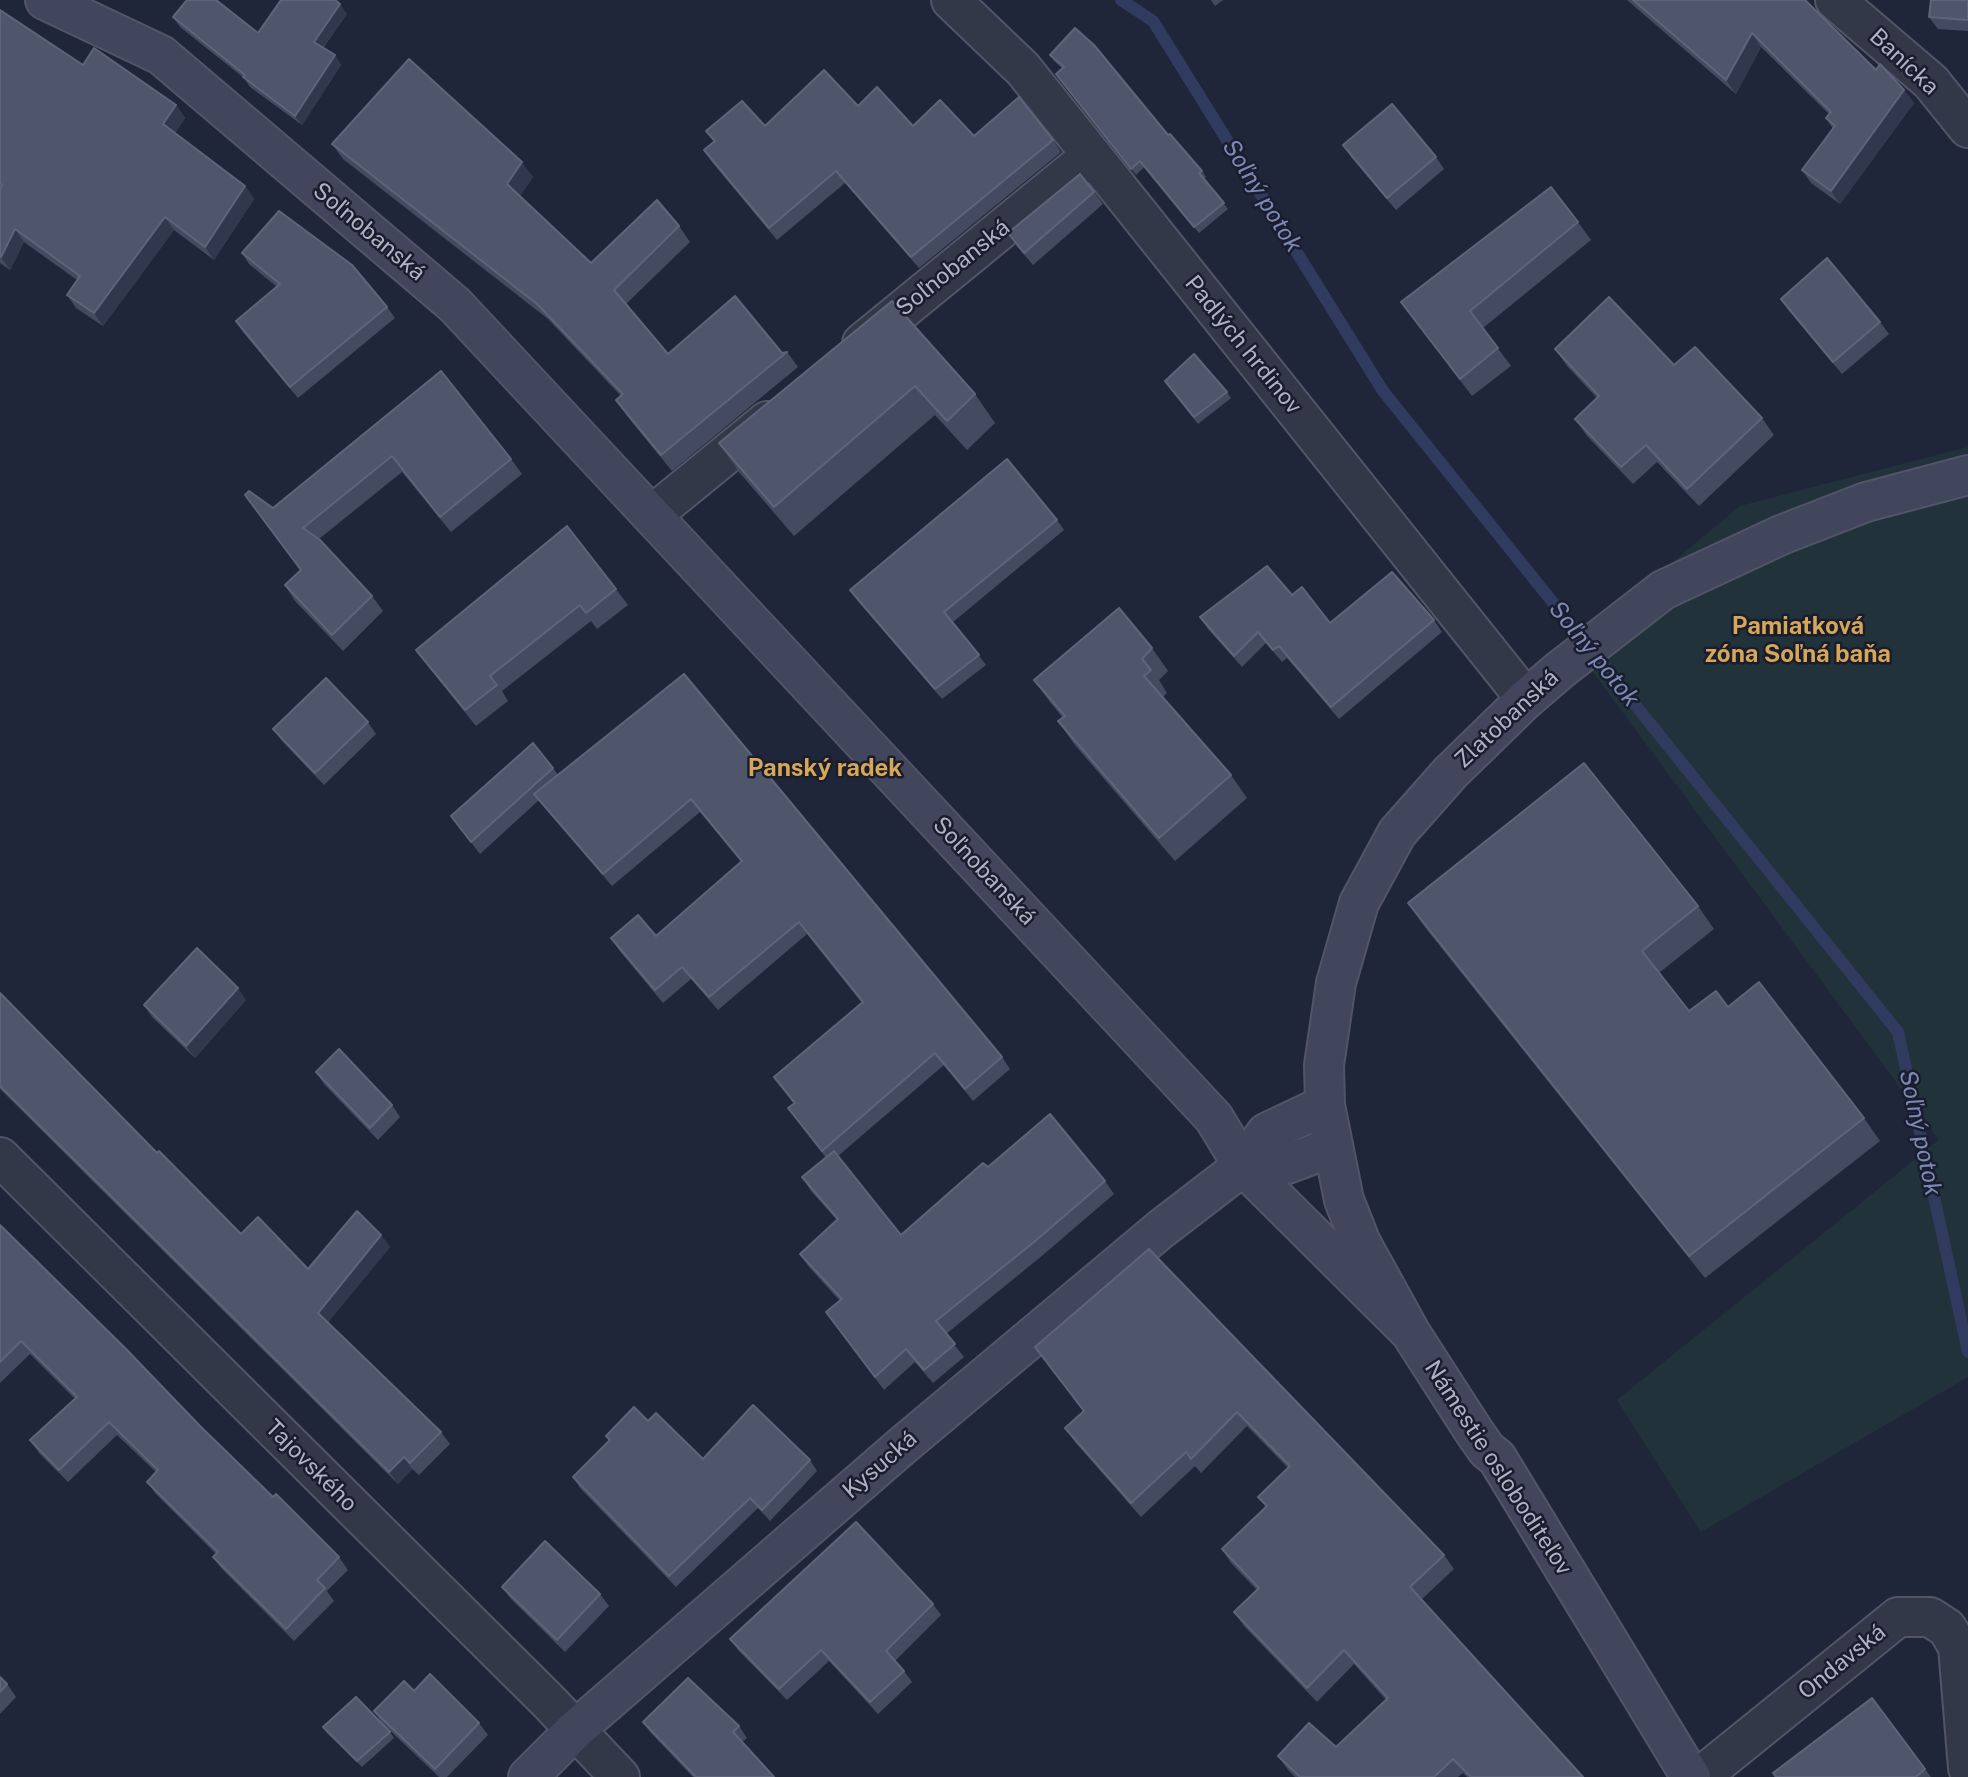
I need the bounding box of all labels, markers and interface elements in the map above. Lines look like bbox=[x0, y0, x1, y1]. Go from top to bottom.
street label: Banícka bbox=[1864, 23, 1944, 101]
water label: Soľný potok bbox=[1216, 134, 1308, 258]
street label: Soľnobanská bbox=[307, 177, 431, 287]
street label: Soľnobanská bbox=[891, 214, 1015, 322]
street label: Padlých hrdinov bbox=[1179, 270, 1307, 420]
water label: Soľný potok bbox=[1543, 595, 1645, 713]
district label: Pamiatková zóna Soľná baňa bbox=[1705, 613, 1891, 669]
street label: Zlatobanská bbox=[1450, 664, 1564, 774]
district label: Panský radek bbox=[748, 755, 902, 783]
street label: Soľnobanská bbox=[927, 811, 1041, 931]
water label: Soľný potok bbox=[1893, 1068, 1947, 1198]
street label: Námestie osloboditeľov bbox=[1418, 1356, 1578, 1580]
street label: Tajovského bbox=[259, 1414, 363, 1518]
street label: Kysucká bbox=[837, 1425, 923, 1505]
street label: Ondavská bbox=[1793, 1618, 1891, 1706]

